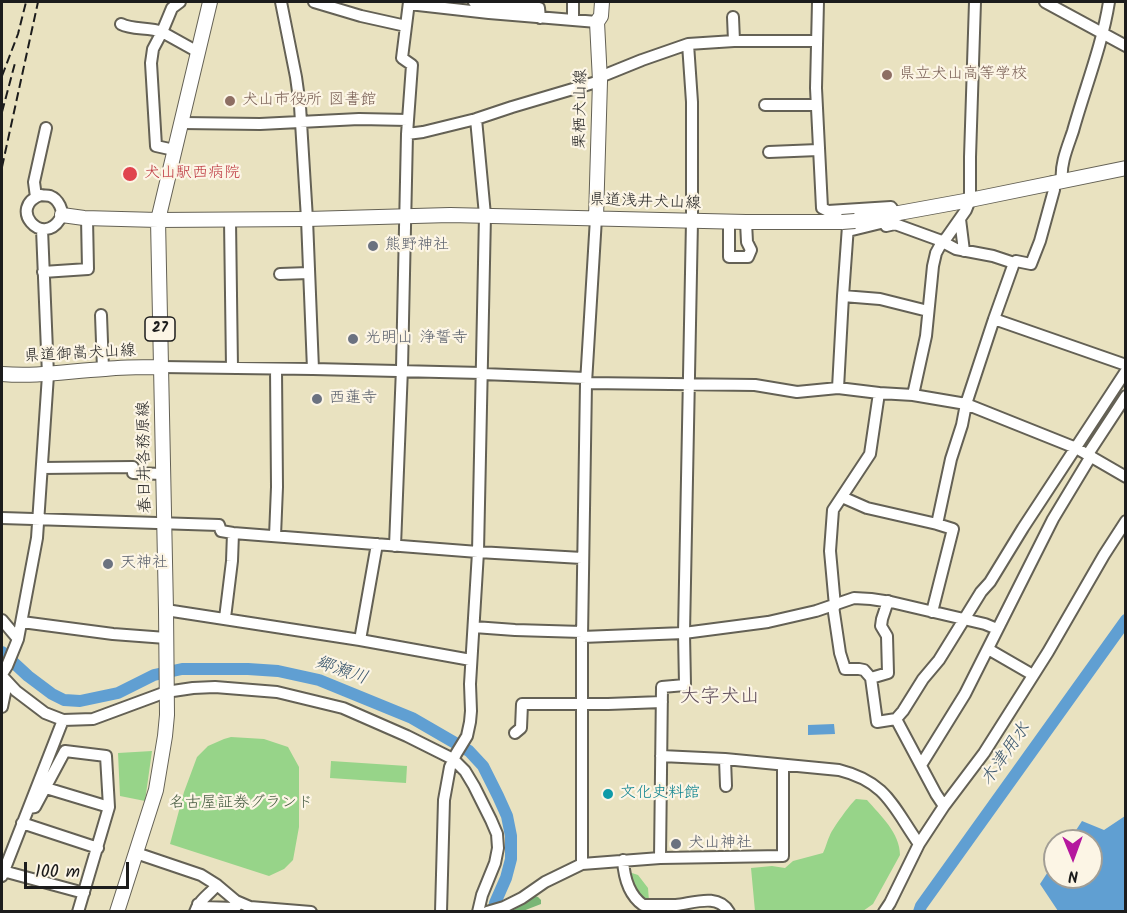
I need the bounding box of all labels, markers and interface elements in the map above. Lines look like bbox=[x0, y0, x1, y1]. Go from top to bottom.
place label: 県立犬山高等学校 bbox=[899, 65, 1027, 85]
marker: 県立犬山高等学校 bbox=[880, 68, 894, 82]
street label: 栗栖犬山線 bbox=[572, 69, 592, 149]
place label: 犬山市役所 図書館 bbox=[242, 91, 376, 111]
marker: 犬山市役所 図書館 bbox=[223, 94, 237, 108]
place label: 犬山駅西病院 bbox=[144, 164, 240, 184]
marker: 犬山駅西病院 bbox=[121, 165, 139, 183]
street label: 県道浅井犬山線 bbox=[589, 191, 701, 215]
place label: 熊野神社 bbox=[385, 236, 449, 256]
marker: 熊野神社 bbox=[366, 239, 380, 253]
road number: 27 bbox=[145, 317, 175, 341]
place label: 光明山 浄誓寺 bbox=[365, 329, 467, 349]
marker: 光明山 浄誓寺 bbox=[346, 332, 360, 346]
street label: 県道御嵩犬山線 bbox=[24, 342, 136, 368]
place label: 西蓮寺 bbox=[329, 389, 377, 409]
marker: 西蓮寺 bbox=[310, 392, 324, 406]
street label: 春日井各務原線 bbox=[135, 401, 157, 513]
place label: 天神社 bbox=[120, 554, 168, 574]
marker: 天神社 bbox=[101, 557, 115, 571]
water label: 郷瀬川 bbox=[312, 653, 370, 691]
district label: 大字犬山 bbox=[680, 687, 760, 711]
water label: 木津用水 bbox=[978, 719, 1036, 791]
place label: 文化史料館 bbox=[620, 784, 700, 804]
marker: 文化史料館 bbox=[601, 787, 615, 801]
park label: 名古屋証券グランド bbox=[169, 794, 313, 814]
north arrow bbox=[1043, 829, 1103, 889]
place label: 犬山神社 bbox=[688, 834, 752, 854]
marker: 犬山神社 bbox=[669, 837, 683, 851]
scale bar bbox=[27, 850, 132, 888]
text: 100 m bbox=[35, 858, 80, 887]
text: N bbox=[1068, 863, 1079, 888]

